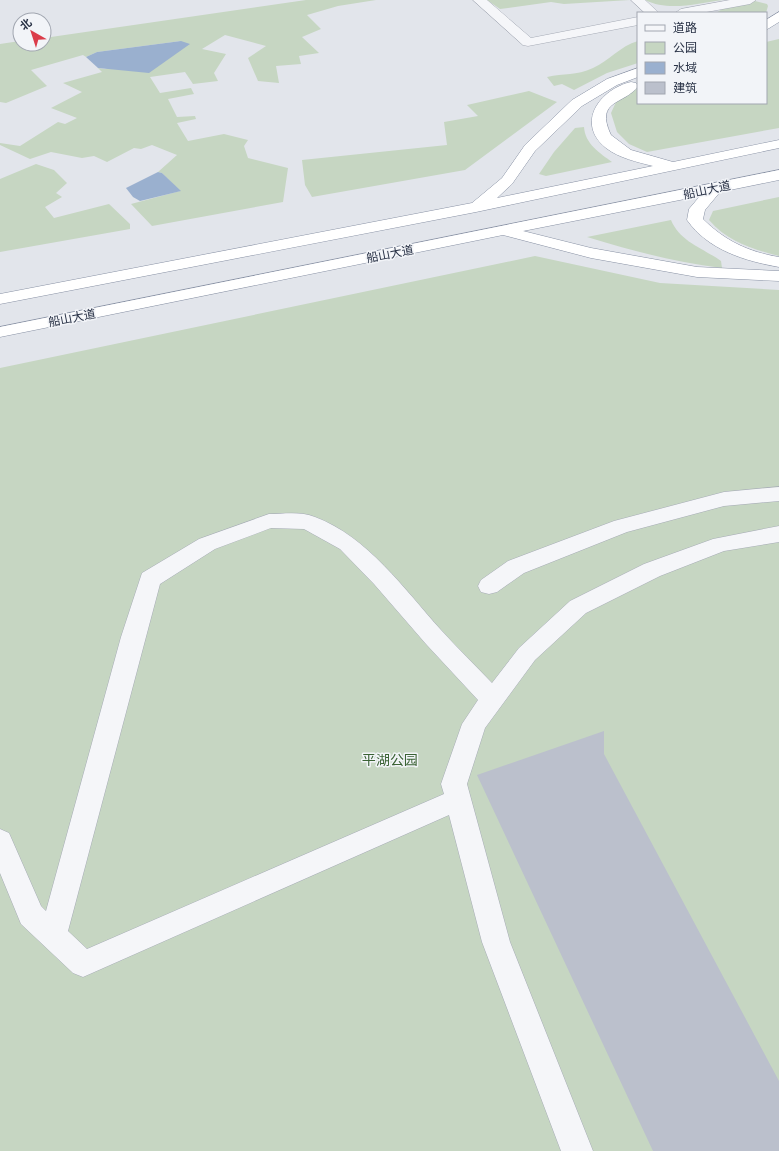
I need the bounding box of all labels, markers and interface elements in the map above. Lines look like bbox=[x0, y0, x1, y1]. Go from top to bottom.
north arrow bbox=[12, 12, 52, 52]
legend bbox=[637, 12, 767, 104]
text: 北 bbox=[18, 16, 34, 32]
text: 道路 bbox=[673, 21, 697, 34]
text: 公园 bbox=[673, 41, 697, 54]
text: 水域 bbox=[673, 61, 697, 74]
text: 建筑 bbox=[673, 81, 697, 94]
street label: 船山大道 bbox=[682, 178, 732, 201]
street label: 船山大道 bbox=[365, 243, 415, 264]
street label: 船山大道 bbox=[47, 307, 97, 328]
park label: 平湖公园 bbox=[362, 752, 418, 768]

